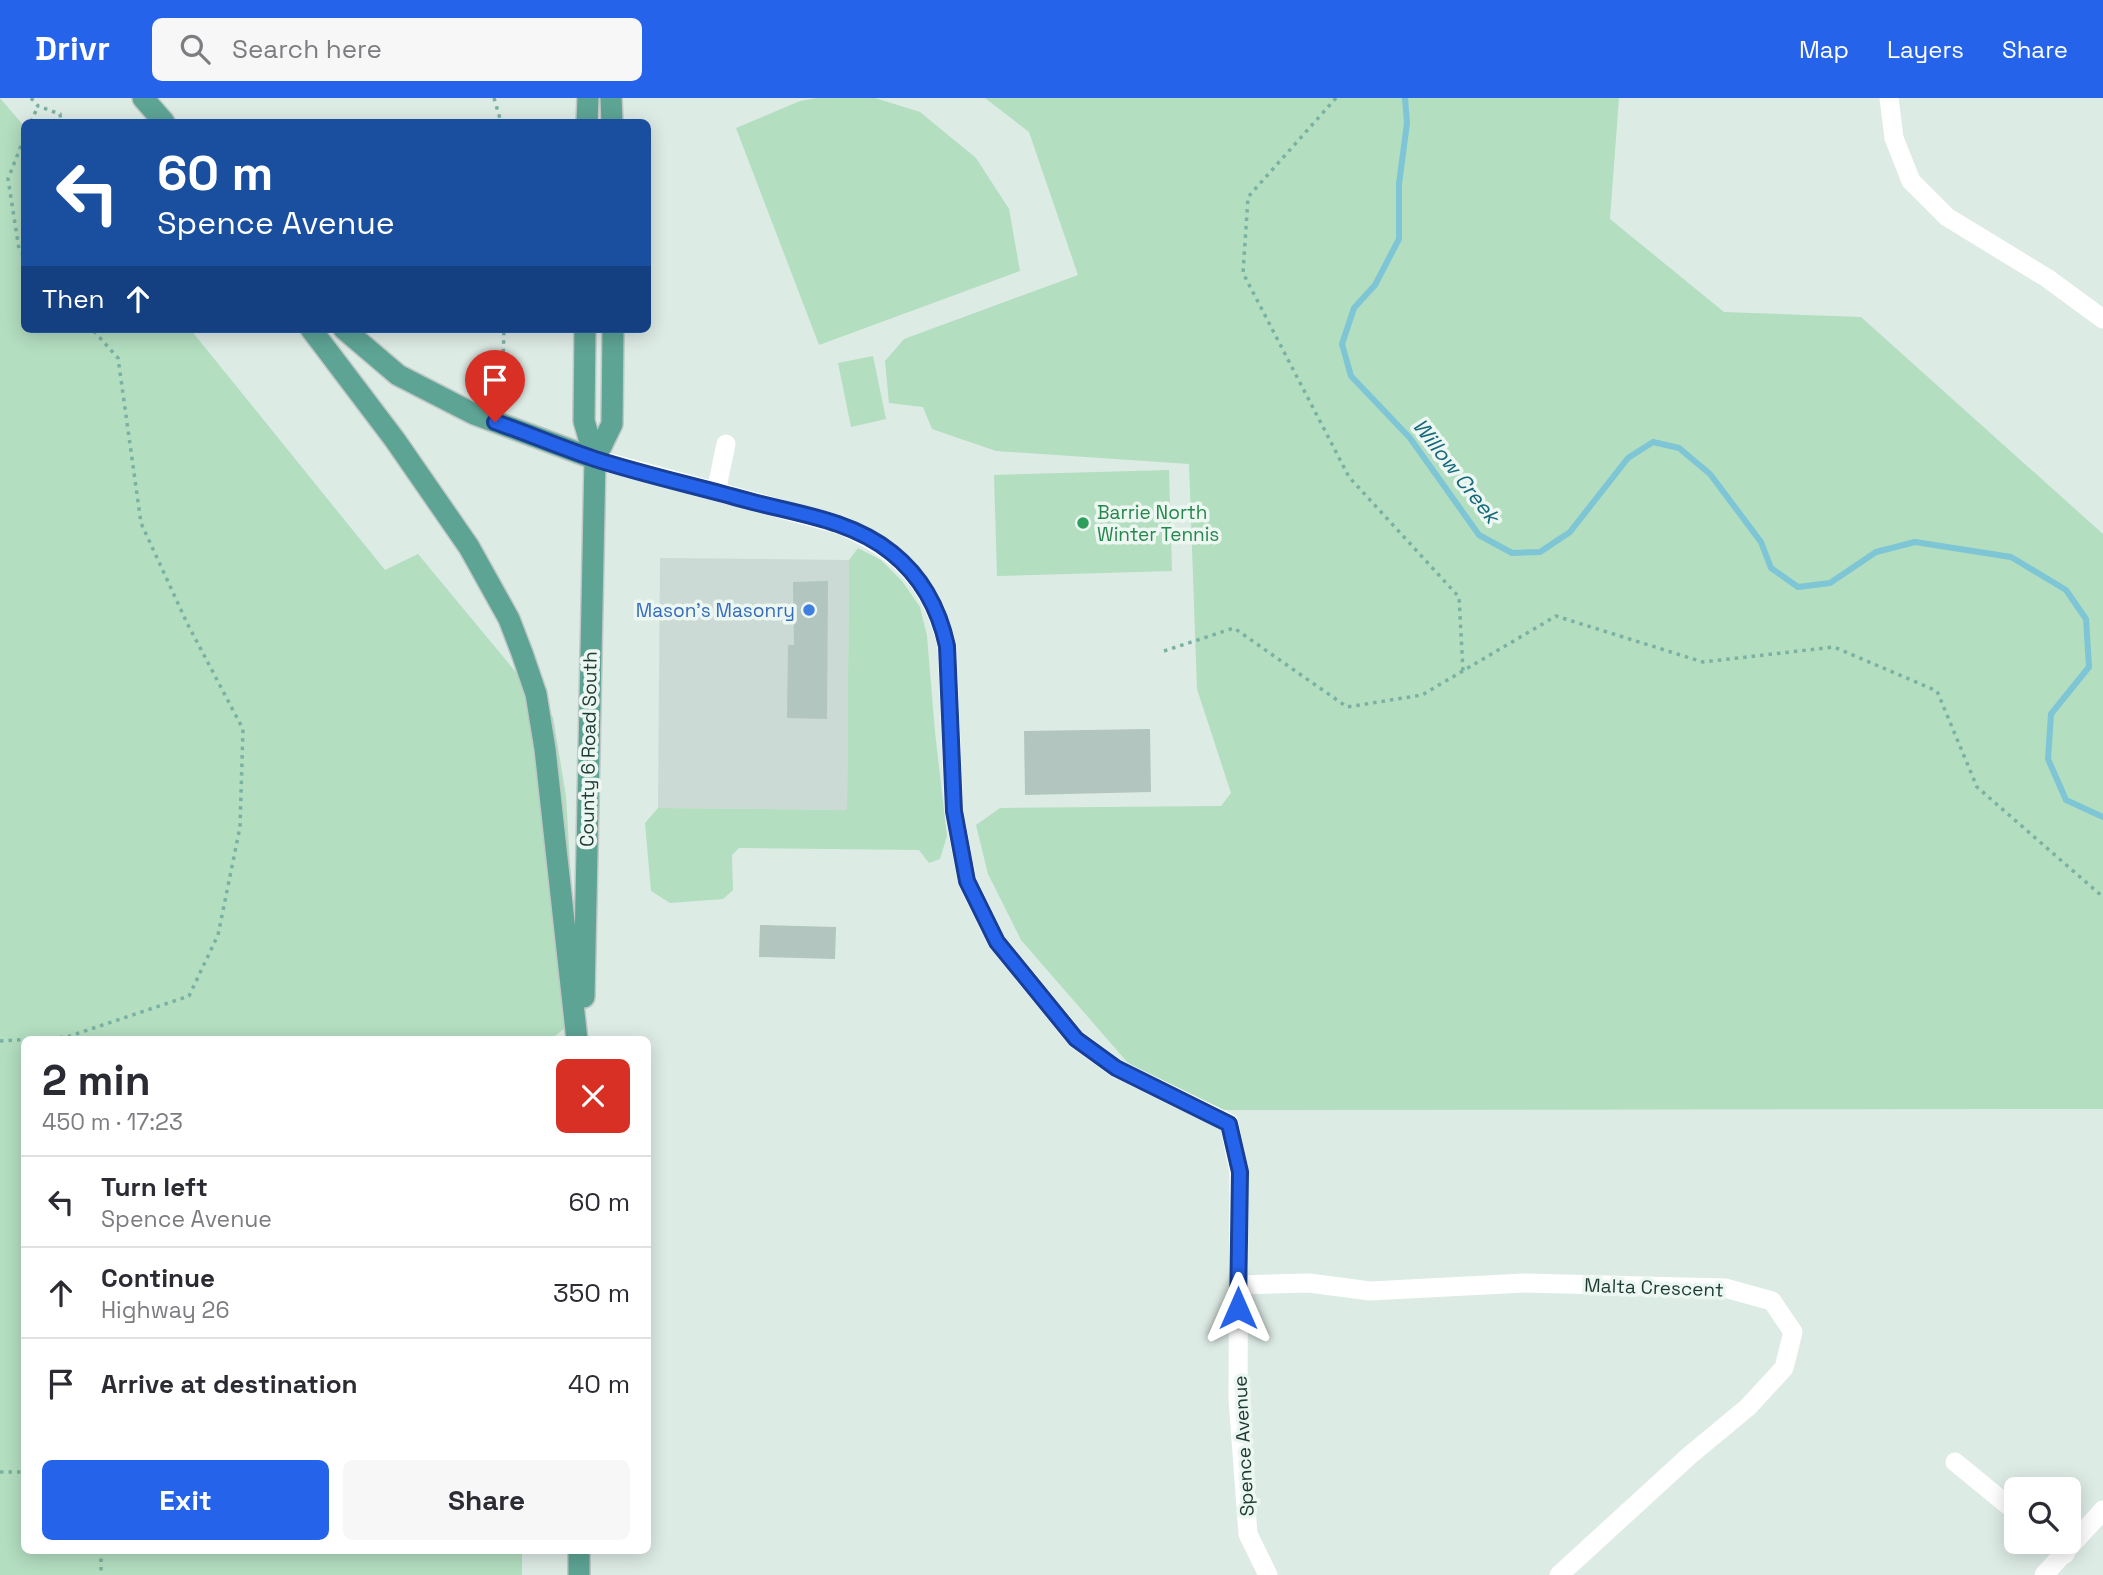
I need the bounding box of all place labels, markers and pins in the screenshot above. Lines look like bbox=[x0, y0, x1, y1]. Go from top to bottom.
pin bbox=[465, 350, 525, 422]
place label: Barrie North Winter Tennis bbox=[1097, 500, 1219, 547]
marker: Barrie North Winter Tennis bbox=[1075, 515, 1091, 531]
place label: Mason's Masonry bbox=[636, 598, 795, 623]
marker: Mason's Masonry bbox=[801, 602, 817, 618]

